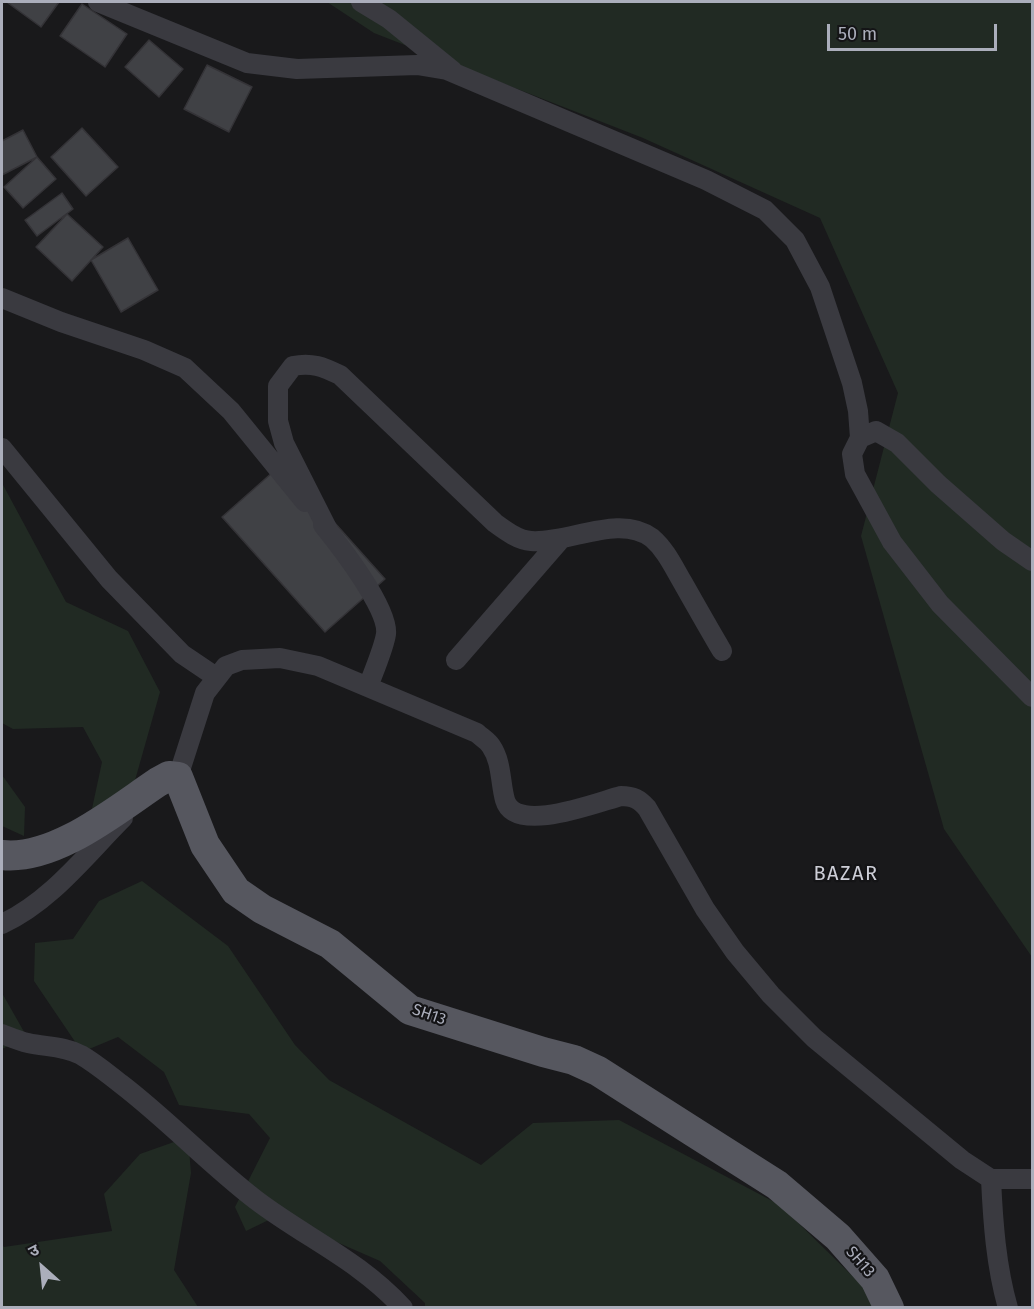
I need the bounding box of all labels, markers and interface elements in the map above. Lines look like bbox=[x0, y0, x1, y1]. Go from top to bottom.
scale bar bbox=[830, 12, 1000, 50]
text: 50 m bbox=[838, 23, 877, 45]
district label: BAZAR bbox=[813, 862, 879, 886]
street label: SH13 bbox=[410, 1000, 448, 1030]
north arrow bbox=[12, 1237, 72, 1297]
text: उ bbox=[25, 1240, 42, 1261]
street label: SH13 bbox=[841, 1243, 879, 1281]

